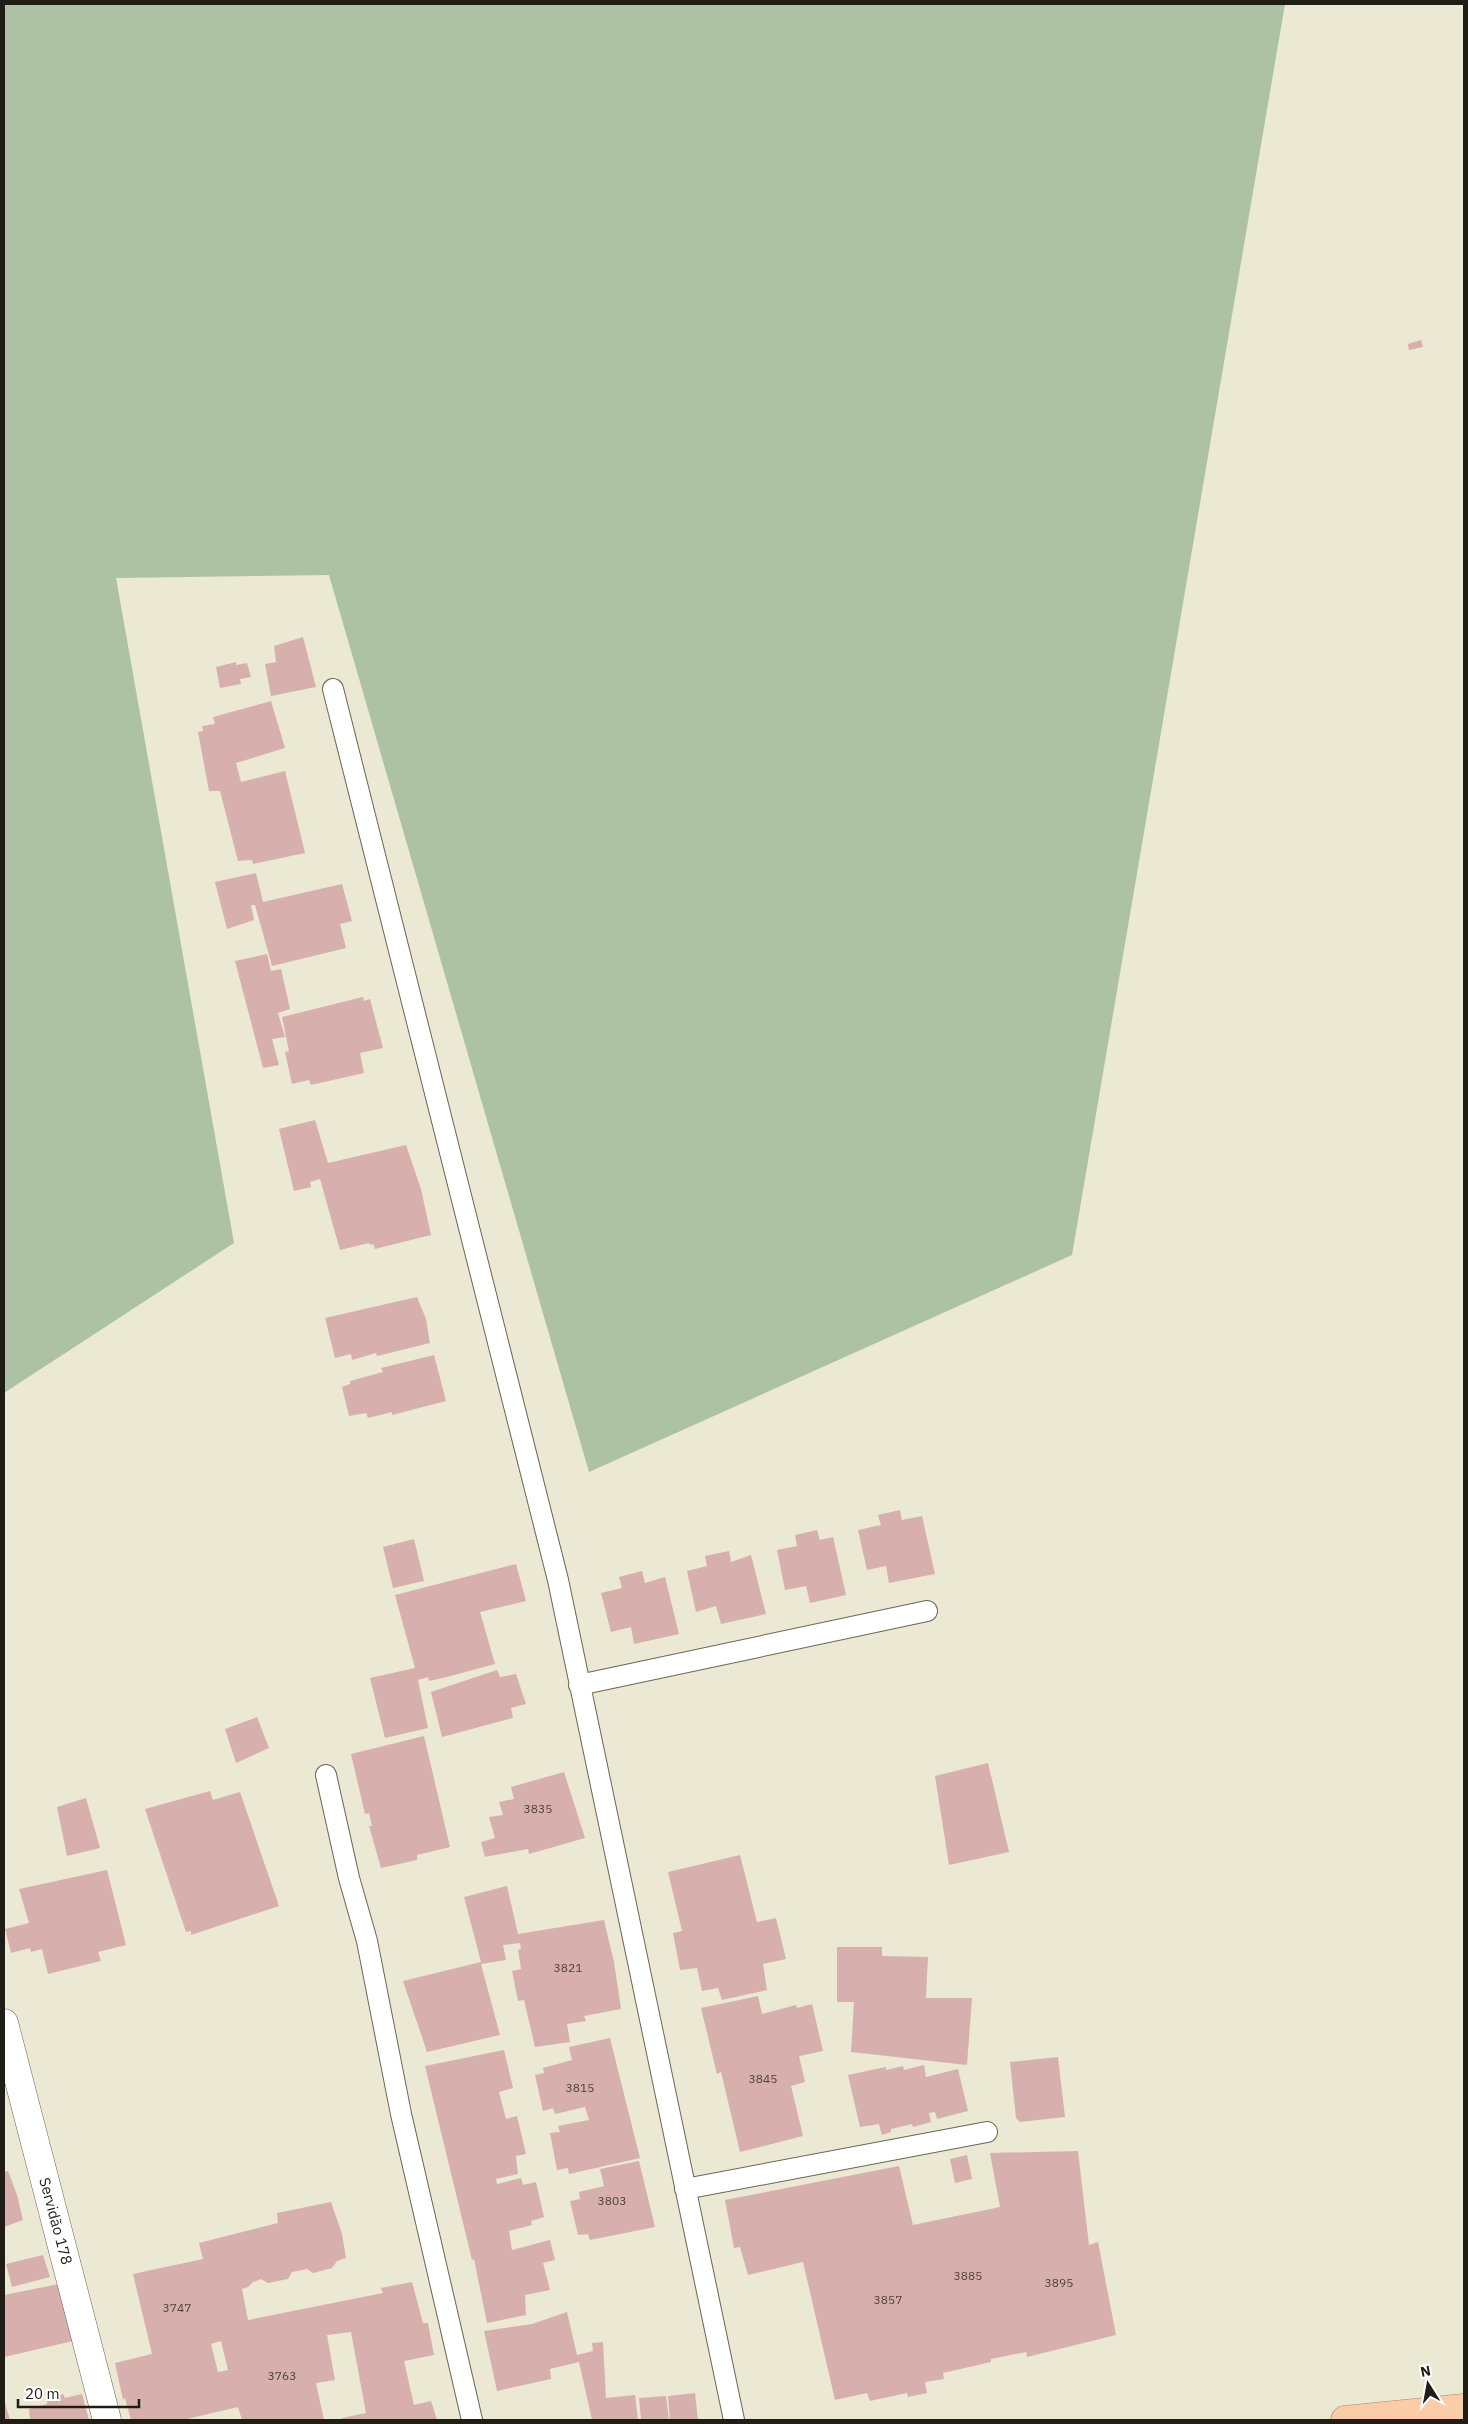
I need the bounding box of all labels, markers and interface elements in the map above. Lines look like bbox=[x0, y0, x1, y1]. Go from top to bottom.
house number: 3835 bbox=[524, 1801, 552, 1816]
house number: 3821 bbox=[554, 1960, 582, 1975]
house number: 3845 bbox=[749, 2071, 777, 2086]
house number: 3815 bbox=[566, 2080, 594, 2095]
street label: Servidão 178 bbox=[35, 2175, 77, 2267]
house number: 3803 bbox=[598, 2193, 626, 2208]
house number: 3885 bbox=[954, 2268, 982, 2283]
house number: 3895 bbox=[1045, 2275, 1073, 2290]
house number: 3857 bbox=[874, 2292, 902, 2307]
house number: 3747 bbox=[163, 2300, 191, 2315]
north arrow bbox=[1403, 2359, 1453, 2409]
text: N bbox=[1419, 2361, 1432, 2381]
house number: 3763 bbox=[268, 2368, 296, 2383]
scale bar bbox=[18, 2376, 139, 2408]
text: 20 m bbox=[25, 2384, 60, 2403]

